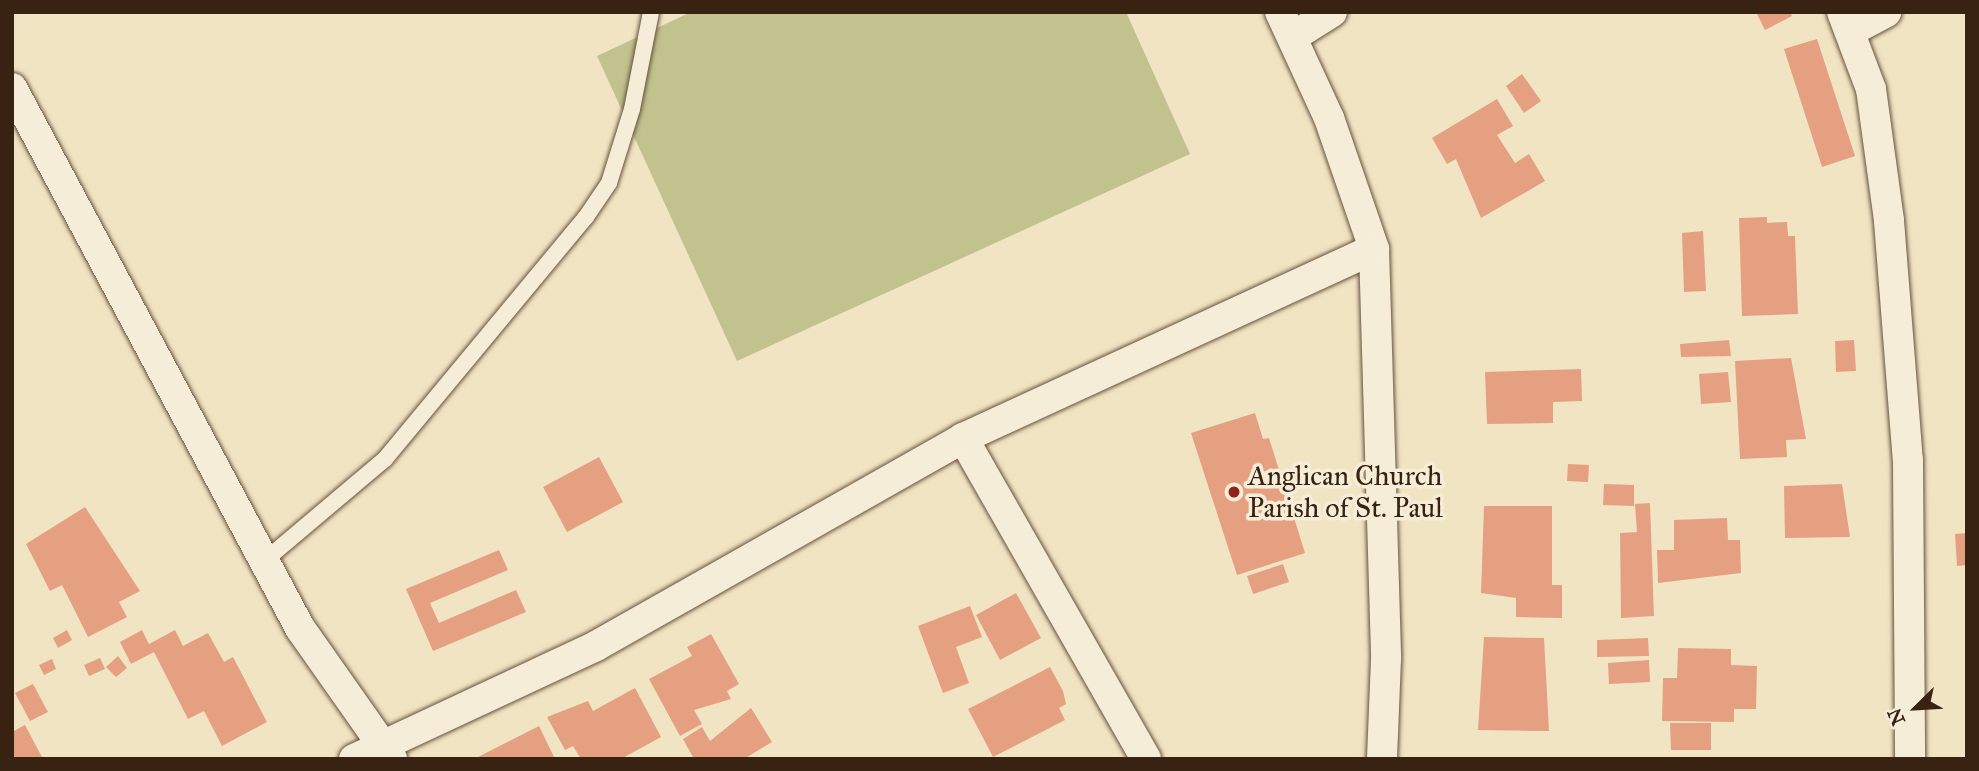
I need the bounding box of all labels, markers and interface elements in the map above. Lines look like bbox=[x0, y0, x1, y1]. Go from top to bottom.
place label: Anglican Church Parish of St. Paul bbox=[1248, 459, 1443, 525]
marker: Anglican Church Parish of St. Paul bbox=[1226, 484, 1242, 500]
north arrow bbox=[1881, 673, 1951, 743]
text: N bbox=[1883, 705, 1910, 729]

